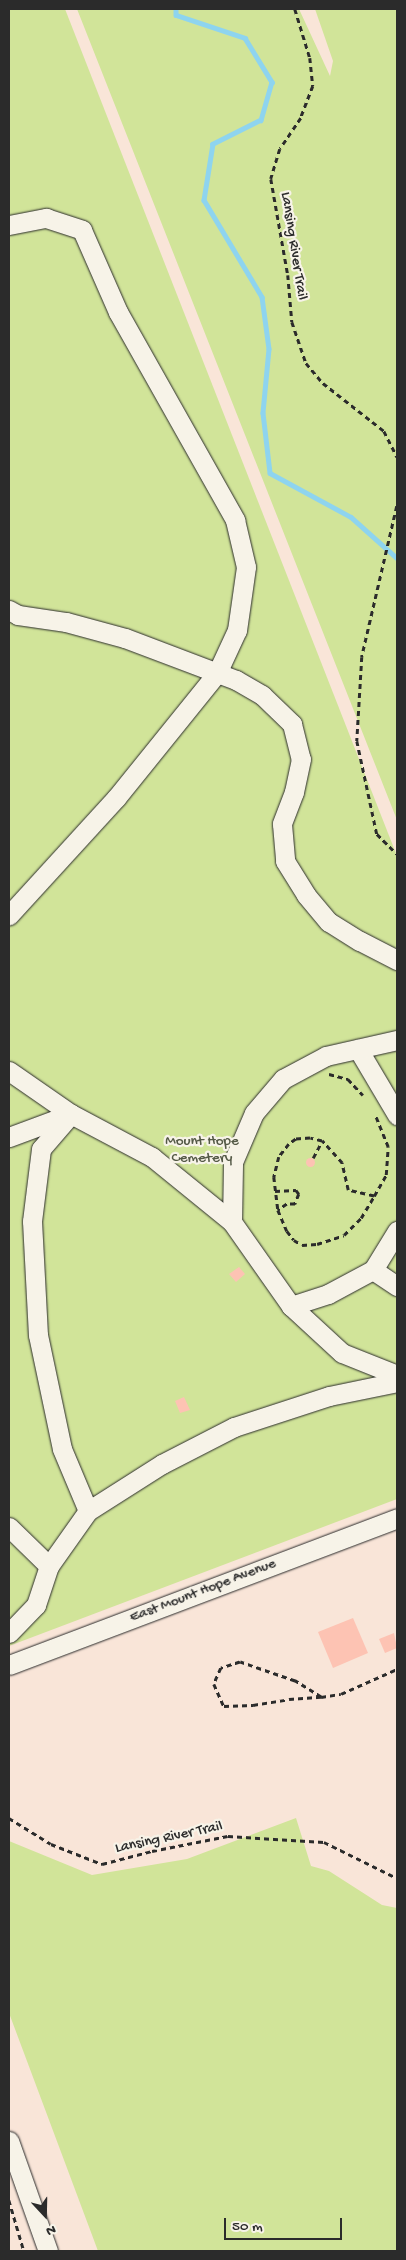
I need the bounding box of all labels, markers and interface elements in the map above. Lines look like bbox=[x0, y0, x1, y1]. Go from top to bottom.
street label: Lansing River Trail bbox=[276, 191, 310, 301]
park label: Mount Hope Cemetery bbox=[165, 1132, 239, 1167]
street label: East Mount Hope Avenue bbox=[127, 1555, 279, 1627]
street label: Lansing River Trail bbox=[114, 1818, 224, 1858]
north arrow bbox=[20, 2190, 70, 2240]
scale bar bbox=[226, 2208, 344, 2240]
text: 50 m bbox=[232, 2218, 263, 2236]
text: N bbox=[43, 2220, 58, 2239]

